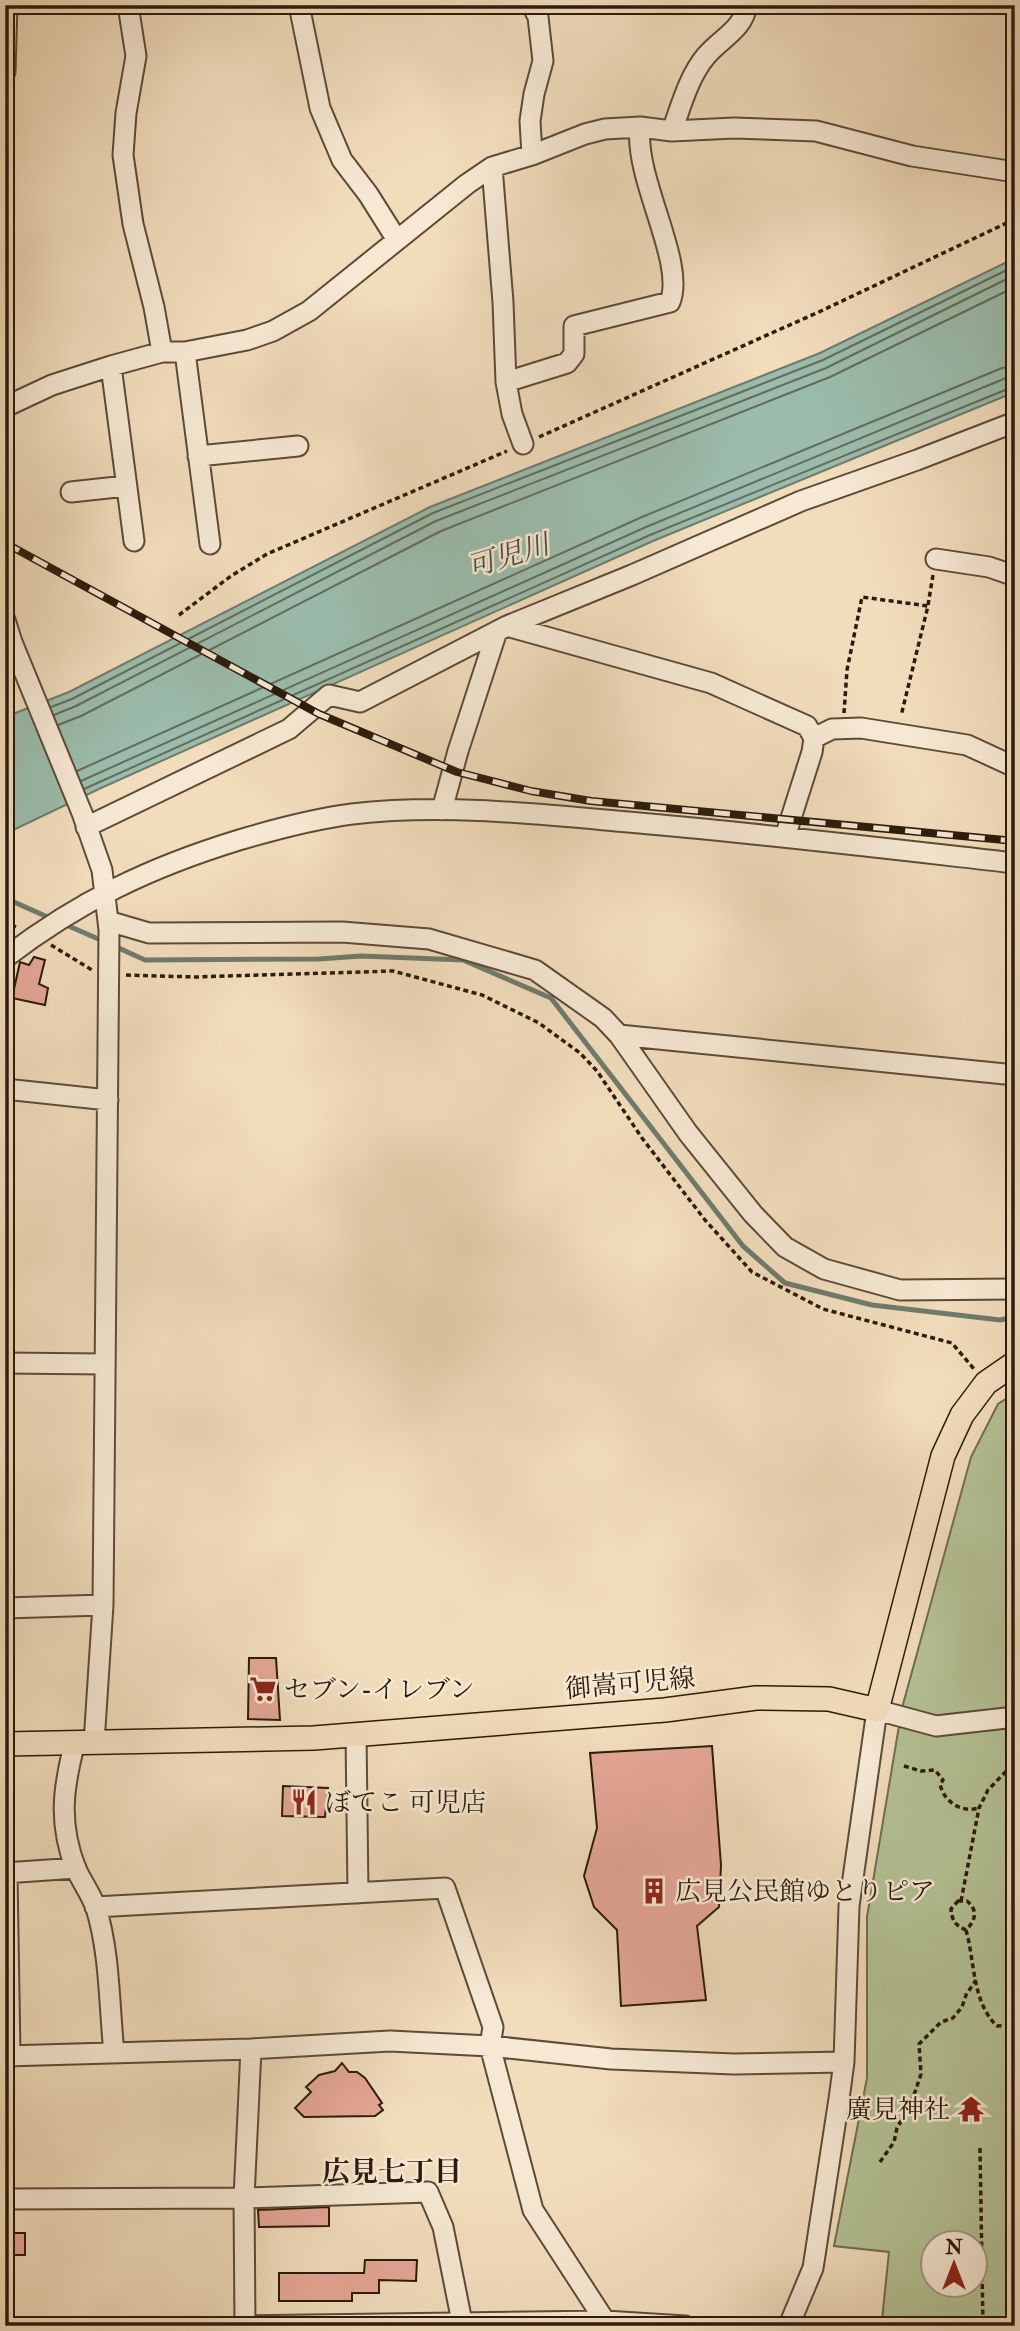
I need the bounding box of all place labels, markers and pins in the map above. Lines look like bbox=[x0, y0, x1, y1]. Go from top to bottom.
supermarket icon: セブン-イレブン bbox=[248, 1674, 278, 1704]
place label: セブン-イレブン bbox=[284, 1674, 475, 1706]
restaurant icon: ぼてこ 可児店 bbox=[289, 1787, 319, 1817]
place label: ぼてこ 可児店 bbox=[325, 1787, 486, 1819]
building icon: 広見公民館ゆとりピア bbox=[639, 1876, 669, 1906]
place label: 広見公民館ゆとりピア bbox=[675, 1876, 935, 1908]
place label: 廣見神社 bbox=[846, 2094, 950, 2126]
temple icon: 廣見神社 bbox=[956, 2094, 986, 2124]

